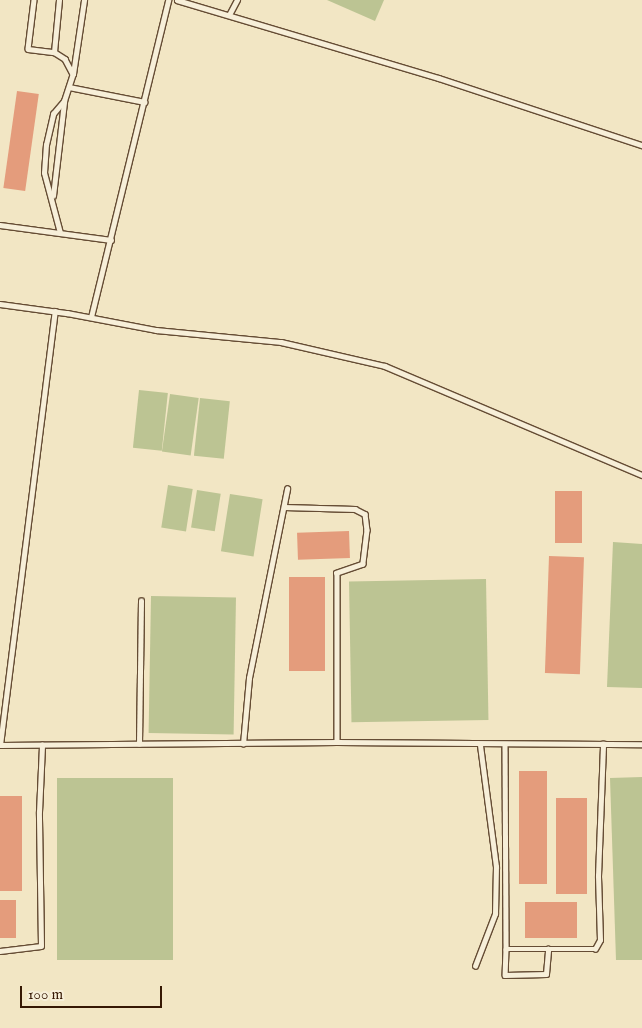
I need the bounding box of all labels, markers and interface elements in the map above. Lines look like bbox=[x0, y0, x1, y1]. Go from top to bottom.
scale bar bbox=[22, 976, 165, 1008]
text: 100 m bbox=[28, 985, 63, 1004]

